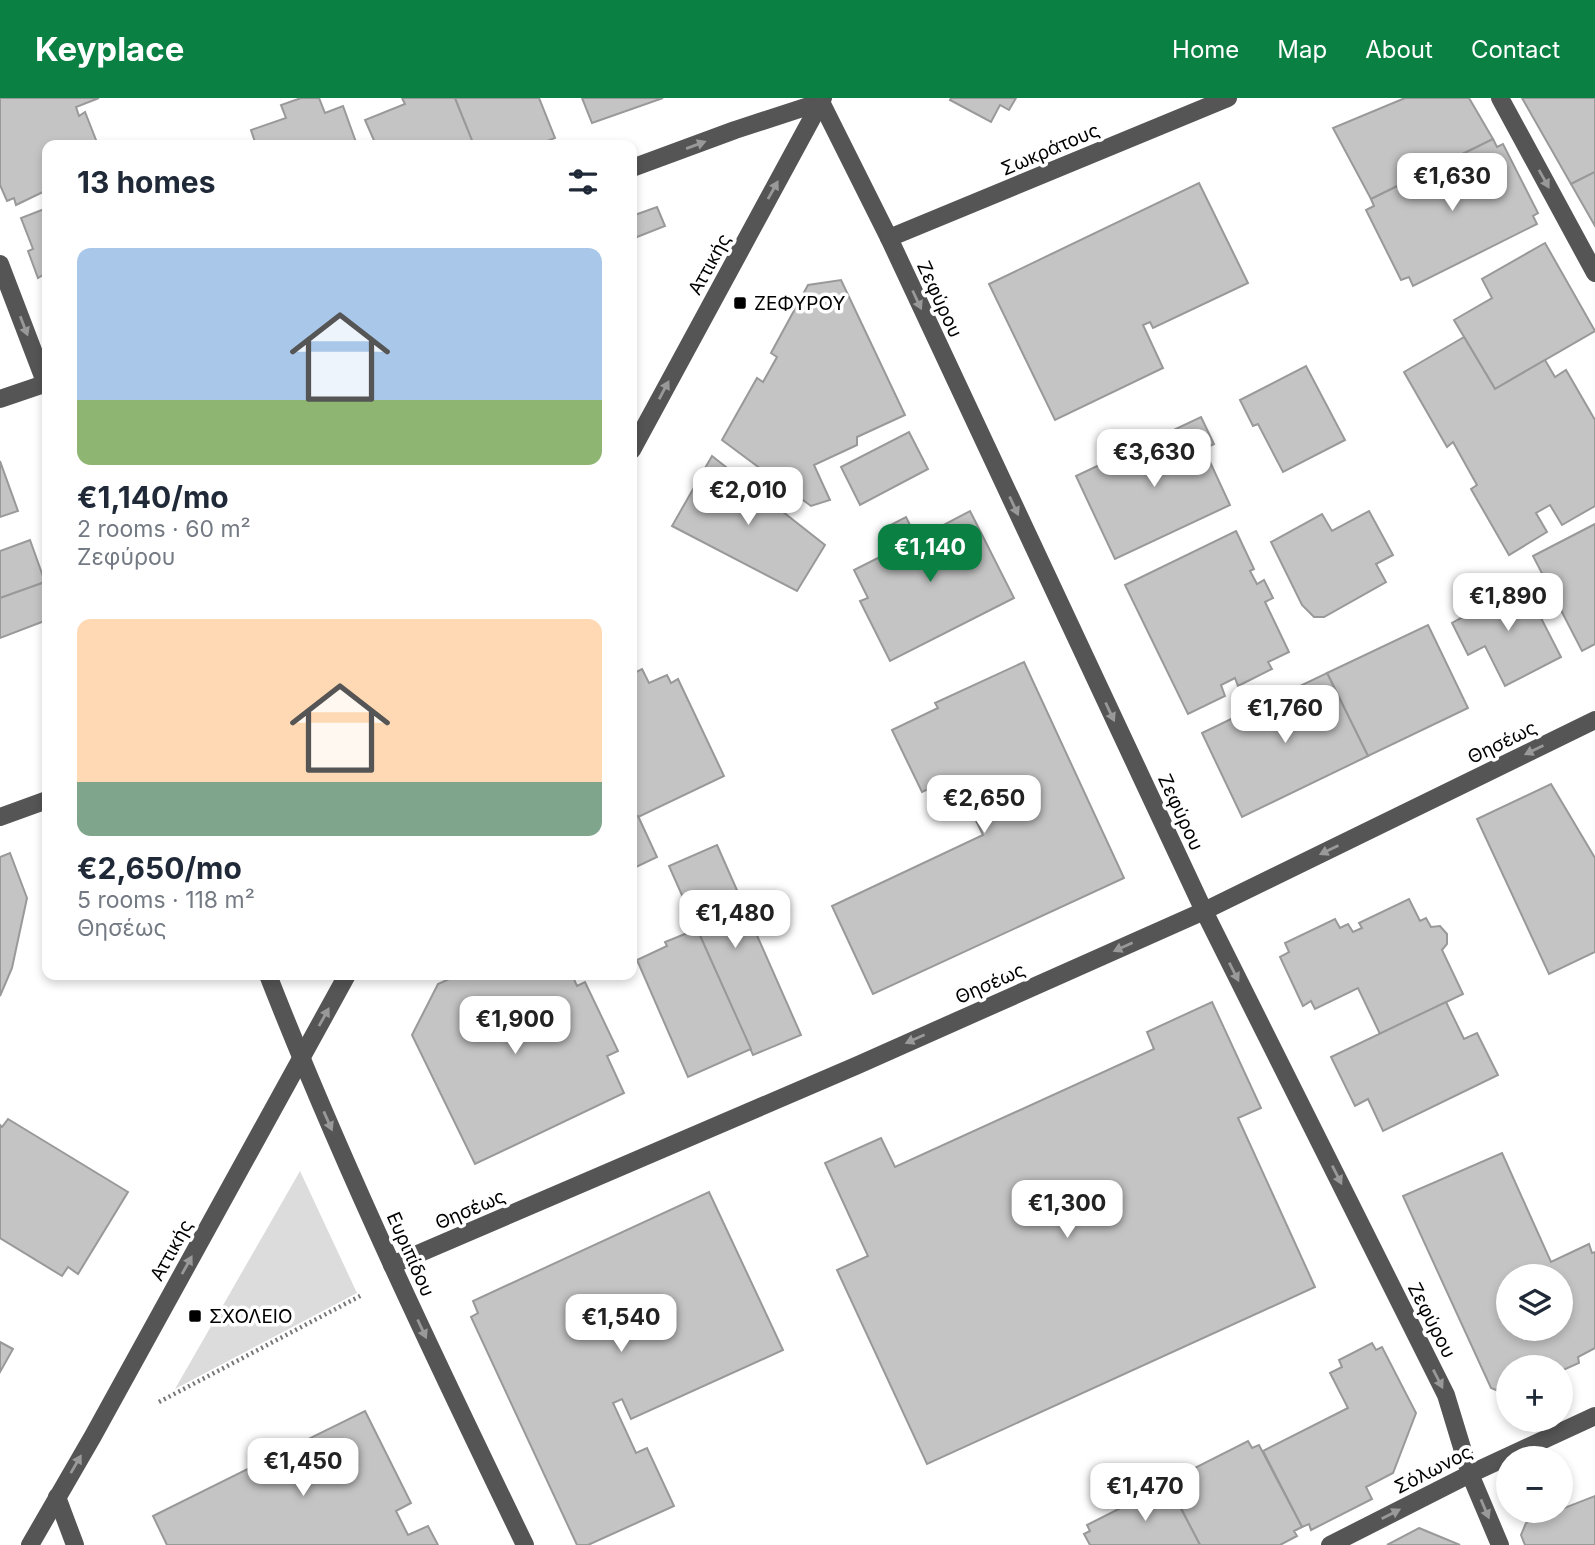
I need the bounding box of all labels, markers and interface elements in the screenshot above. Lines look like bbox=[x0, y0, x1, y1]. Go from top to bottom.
text: Keyplace bbox=[35, 29, 184, 69]
text: Home bbox=[1172, 35, 1239, 64]
text: Map bbox=[1277, 35, 1327, 64]
text: About bbox=[1365, 35, 1433, 64]
text: Contact bbox=[1471, 35, 1560, 64]
street label: Σωκράτους bbox=[998, 118, 1103, 180]
one-way arrow bbox=[685, 139, 706, 150]
pin: €1,630 bbox=[1395, 153, 1509, 213]
text: €1,630 bbox=[1413, 162, 1491, 190]
icon: filters bbox=[564, 163, 602, 201]
text: 13 homes bbox=[77, 164, 216, 200]
one-way arrow bbox=[1538, 170, 1550, 189]
one-way arrow bbox=[767, 181, 779, 200]
street label: Αττικής bbox=[683, 230, 736, 299]
street label: Ζεφύρου bbox=[912, 257, 967, 341]
one-way arrow bbox=[912, 290, 923, 310]
place label: ΖΕΦΥΡΟΥ bbox=[754, 292, 845, 315]
icon: home bbox=[277, 294, 403, 420]
marker: ΖΕΦΥΡΟΥ bbox=[732, 295, 748, 311]
one-way arrow bbox=[18, 315, 29, 336]
one-way arrow bbox=[658, 381, 670, 400]
pin: €3,630 bbox=[1097, 430, 1211, 489]
text: €3,630 bbox=[1113, 438, 1195, 466]
pin: €2,010 bbox=[691, 468, 805, 527]
text: €2,010 bbox=[709, 476, 787, 504]
text: €1,140/mo bbox=[77, 479, 229, 515]
one-way arrow bbox=[1008, 496, 1020, 516]
text: 2 rooms · 60 m² bbox=[77, 515, 251, 543]
pin: €1,140 bbox=[873, 524, 987, 584]
text: €1,140 bbox=[894, 533, 966, 561]
text: Ζεφύρου bbox=[77, 543, 175, 571]
pin: €1,890 bbox=[1451, 574, 1565, 633]
text: €1,890 bbox=[1469, 582, 1547, 610]
icon: home bbox=[277, 665, 403, 791]
pin: €1,760 bbox=[1228, 686, 1342, 745]
text: €1,760 bbox=[1247, 694, 1323, 722]
one-way arrow bbox=[1105, 702, 1116, 722]
street label: Θησέως bbox=[1464, 716, 1540, 769]
one-way arrow bbox=[1524, 745, 1544, 756]
street label: Ζεφύρου bbox=[1153, 770, 1208, 854]
pin: €2,650 bbox=[927, 776, 1041, 835]
text: €2,650 bbox=[943, 784, 1025, 812]
one-way arrow bbox=[1319, 844, 1339, 856]
text: €2,650/mo bbox=[77, 850, 242, 886]
text: 5 rooms · 118 m² bbox=[77, 886, 255, 914]
pin: €1,480 bbox=[678, 890, 792, 950]
text: €1,480 bbox=[695, 899, 775, 927]
text: Θησέως bbox=[77, 914, 167, 942]
one-way arrow bbox=[1113, 942, 1134, 953]
street label: Θησέως bbox=[952, 958, 1029, 1009]
one-way arrow bbox=[1229, 962, 1240, 982]
pin: €1,900 bbox=[458, 996, 572, 1056]
text: €1,900 bbox=[475, 1005, 555, 1033]
one-way arrow bbox=[318, 1007, 330, 1027]
one-way arrow bbox=[905, 1034, 926, 1045]
one-way arrow bbox=[323, 1111, 334, 1132]
one-way arrow bbox=[1331, 1165, 1342, 1185]
pin: €1,300 bbox=[1010, 1180, 1124, 1240]
street label: Θησέως bbox=[432, 1184, 509, 1234]
text: €1,300 bbox=[1028, 1189, 1106, 1217]
street label: Ευριπίδου bbox=[382, 1208, 439, 1300]
street label: Αττικής bbox=[145, 1216, 198, 1285]
one-way arrow bbox=[181, 1256, 193, 1275]
map controls bbox=[1496, 1264, 1573, 1523]
button: layers bbox=[1496, 1264, 1573, 1341]
street label: Ζεφύρου bbox=[1403, 1279, 1460, 1362]
pin: €1,540 bbox=[564, 1294, 678, 1354]
text: €1,540 bbox=[582, 1303, 660, 1331]
place label: ΣΧΟΛΕΙΟ bbox=[209, 1305, 292, 1328]
marker: ΣΧΟΛΕΙΟ bbox=[187, 1308, 203, 1324]
one-way arrow bbox=[416, 1319, 428, 1339]
button: + bbox=[1496, 1355, 1573, 1432]
one-way arrow bbox=[1433, 1369, 1444, 1389]
pin: €1,450 bbox=[246, 1438, 360, 1498]
street label: Σόλωνος bbox=[1390, 1440, 1476, 1499]
button: − bbox=[1496, 1446, 1573, 1523]
text: €1,450 bbox=[263, 1447, 343, 1475]
one-way arrow bbox=[70, 1455, 82, 1474]
pin: €1,470 bbox=[1088, 1464, 1202, 1523]
text: €1,470 bbox=[1106, 1472, 1184, 1500]
one-way arrow bbox=[1480, 1499, 1491, 1520]
one-way arrow bbox=[1381, 1508, 1401, 1520]

